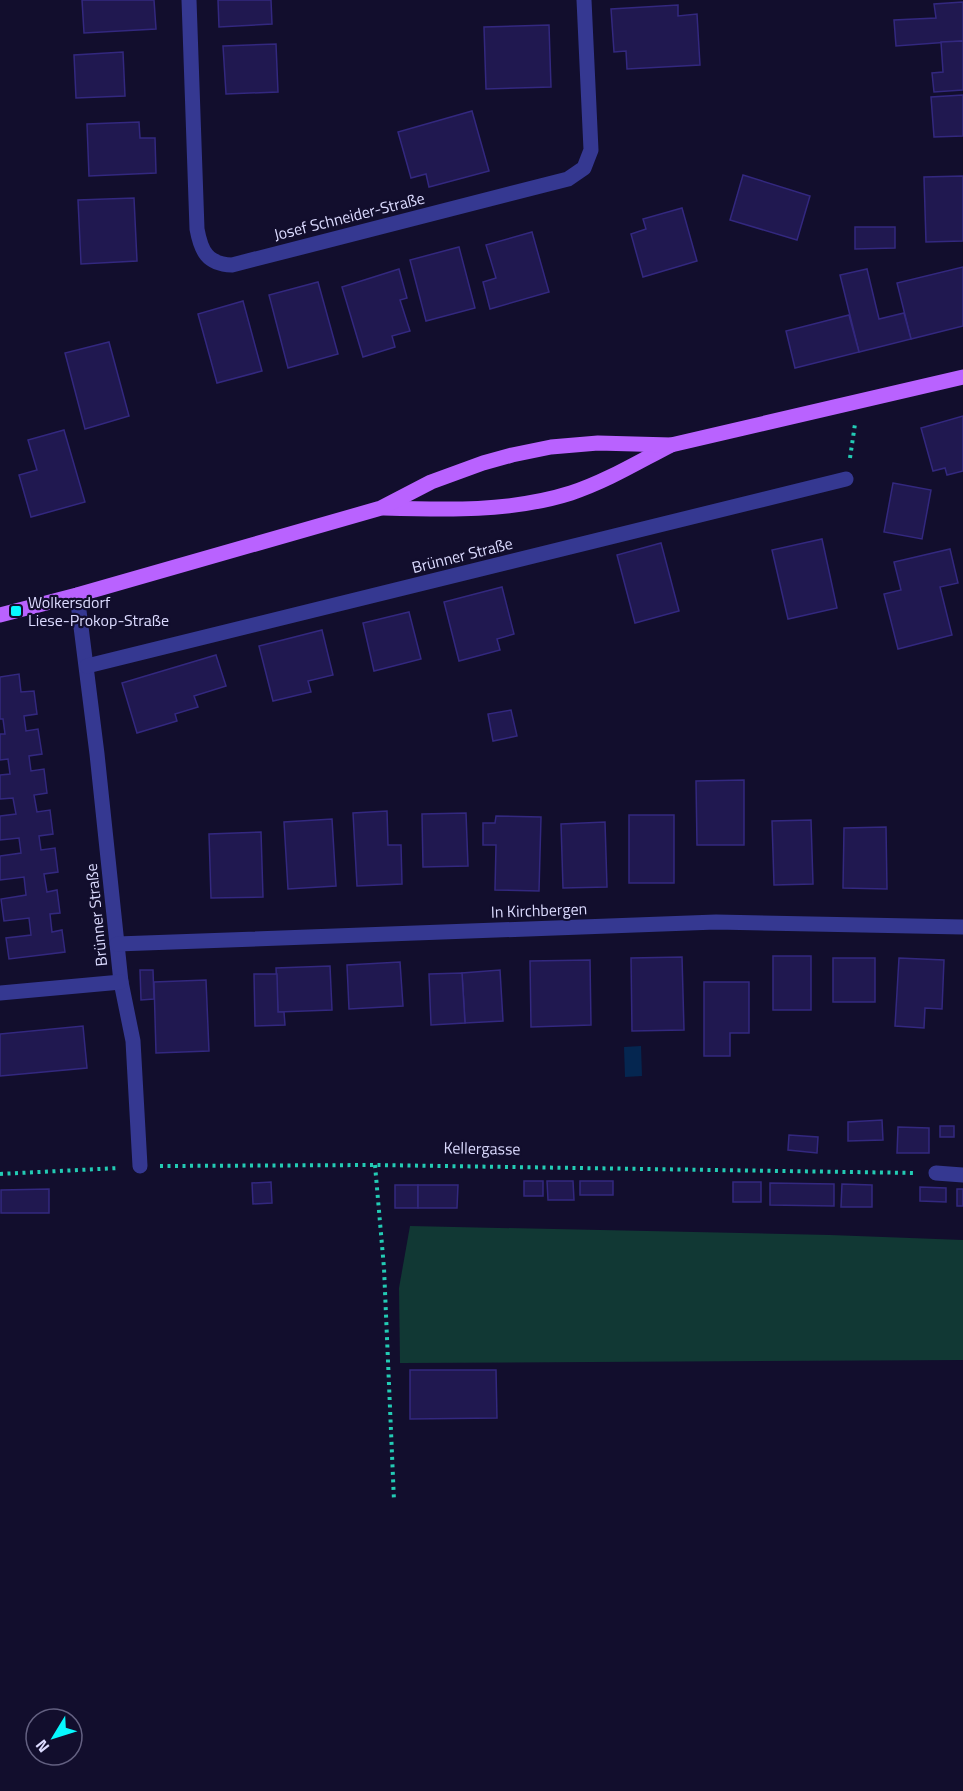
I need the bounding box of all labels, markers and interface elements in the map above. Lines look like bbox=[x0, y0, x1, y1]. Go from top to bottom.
street label: Josef Schneider-Straße bbox=[271, 186, 427, 246]
street label: Brünner Straße bbox=[409, 531, 515, 579]
place label: Wolkersdorf Liese-Prokop-Straße bbox=[28, 590, 169, 632]
marker: Wolkersdorf Liese-Prokop-Straße bbox=[9, 604, 23, 618]
street label: Brünner Straße bbox=[79, 862, 113, 968]
street label: In Kirchbergen bbox=[490, 896, 588, 924]
street label: Kellergasse bbox=[443, 1135, 521, 1161]
north arrow bbox=[24, 1707, 84, 1767]
text: N bbox=[29, 1734, 55, 1758]

